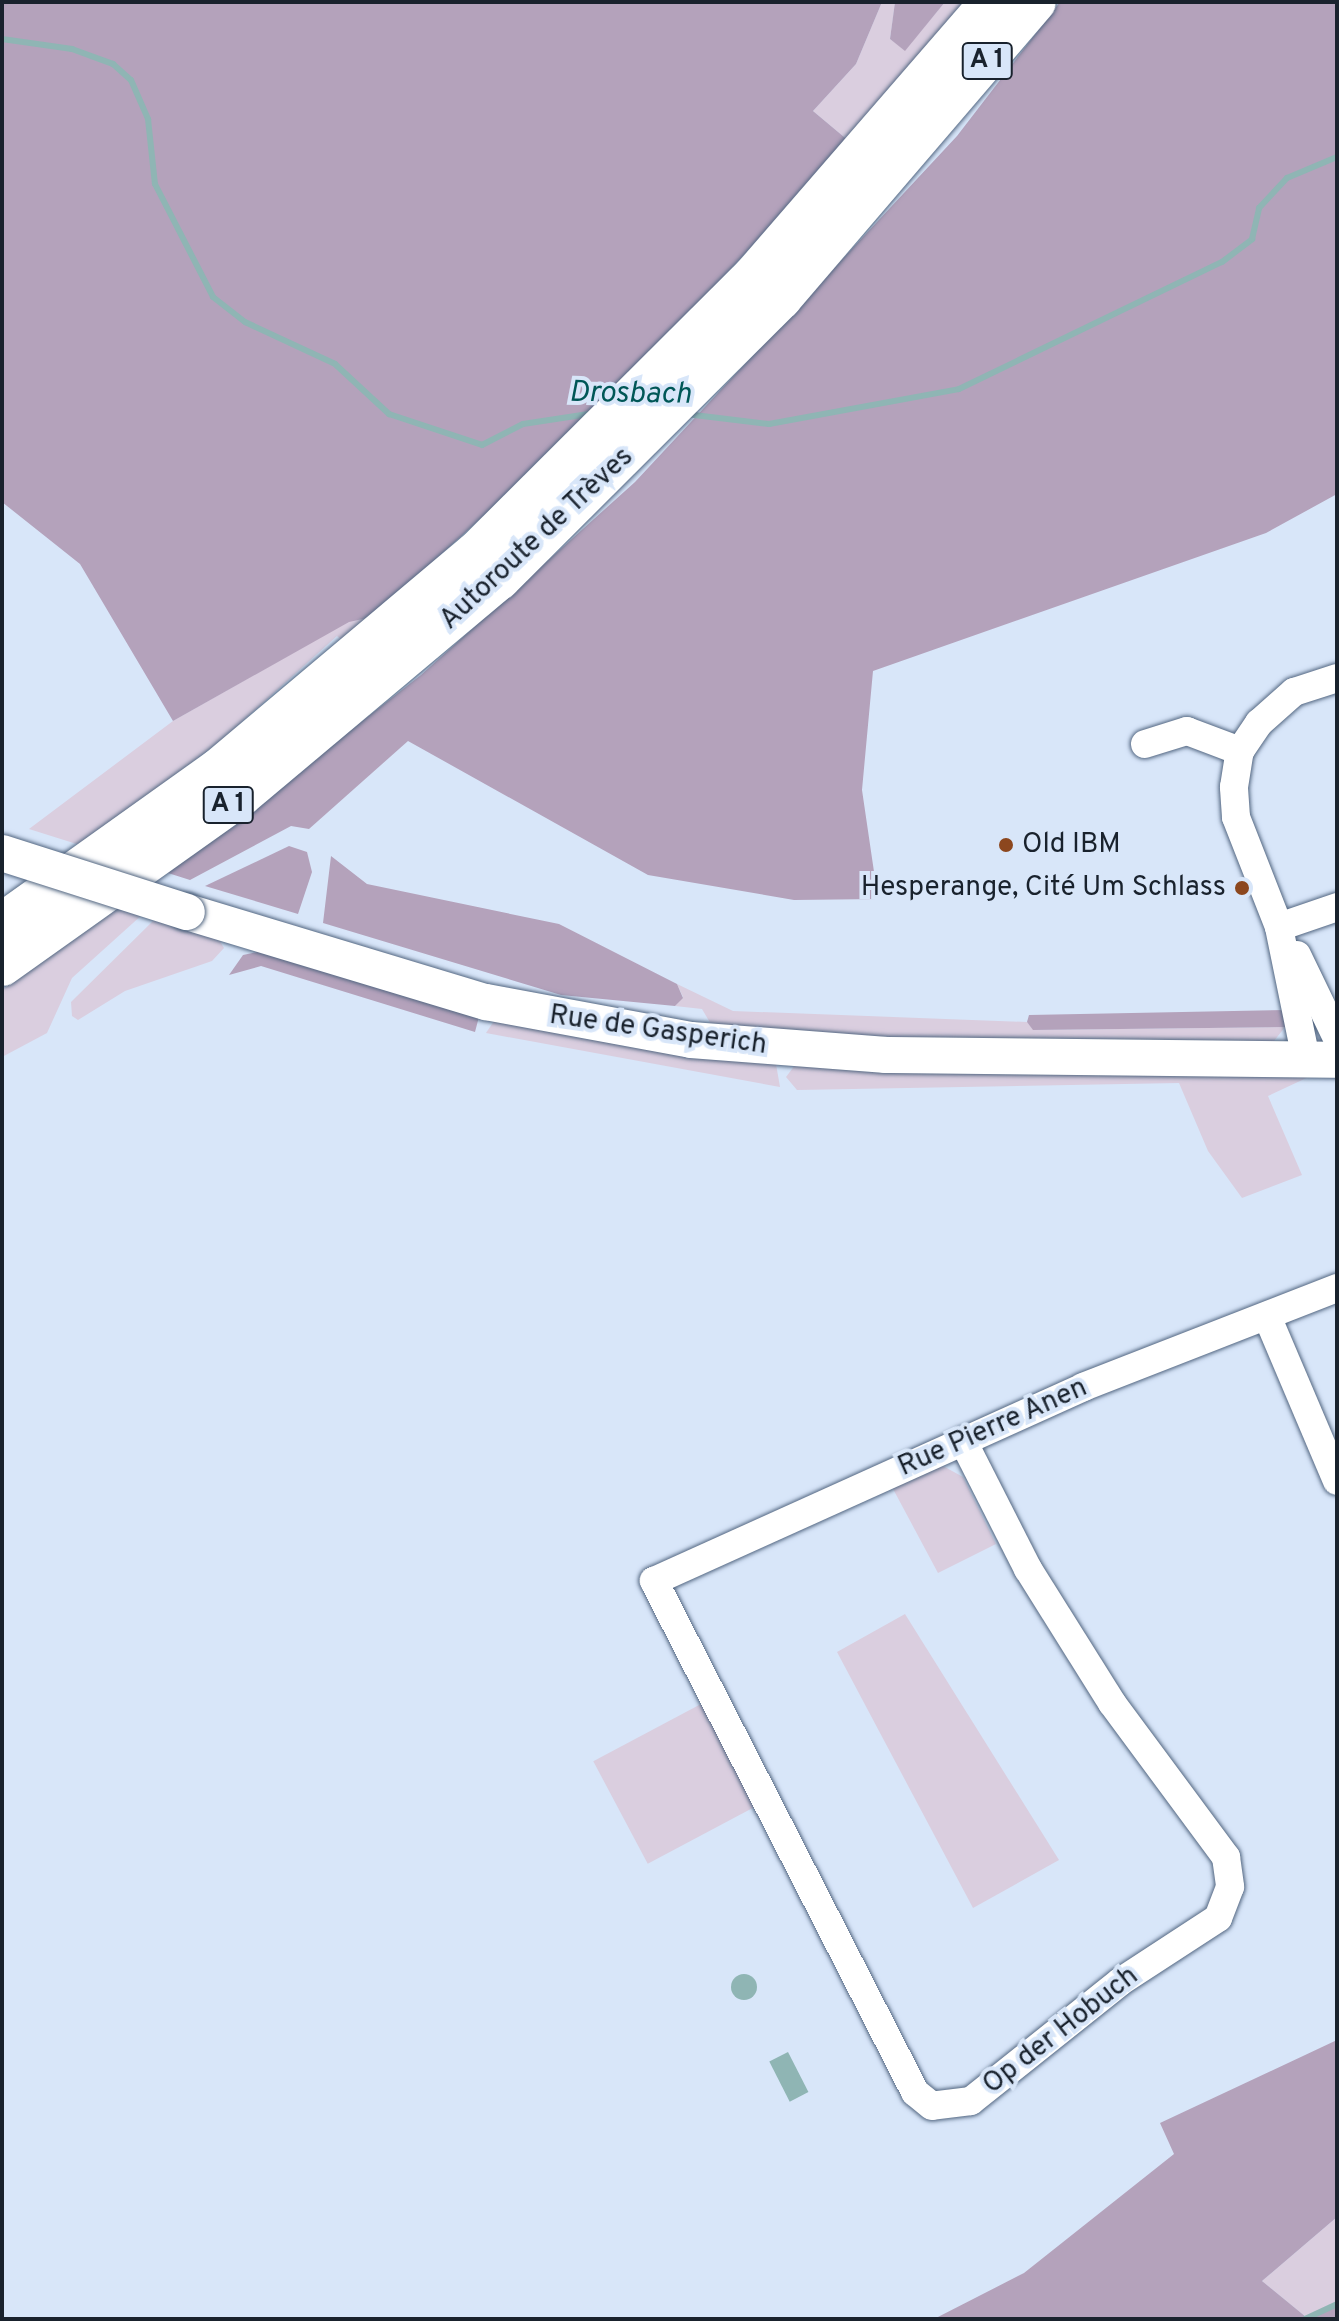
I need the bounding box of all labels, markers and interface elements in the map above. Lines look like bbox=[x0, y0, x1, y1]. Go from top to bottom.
road number: A 1 bbox=[961, 39, 1013, 83]
water label: Drosbach bbox=[569, 376, 691, 414]
street label: Autoroute de Trèves bbox=[433, 440, 641, 638]
road number: A 1 bbox=[202, 783, 254, 827]
place label: Old IBM bbox=[1022, 828, 1121, 862]
marker: Old IBM bbox=[997, 836, 1015, 854]
place label: Hesperange, Cité Um Schlass bbox=[861, 871, 1226, 905]
marker: Hesperange, Cité Um Schlass bbox=[1233, 879, 1251, 897]
street label: Rue de Gasperich bbox=[547, 999, 769, 1063]
street label: Rue Pierre Anen bbox=[893, 1371, 1093, 1485]
street label: Op der Hobuch bbox=[977, 1960, 1145, 2102]

